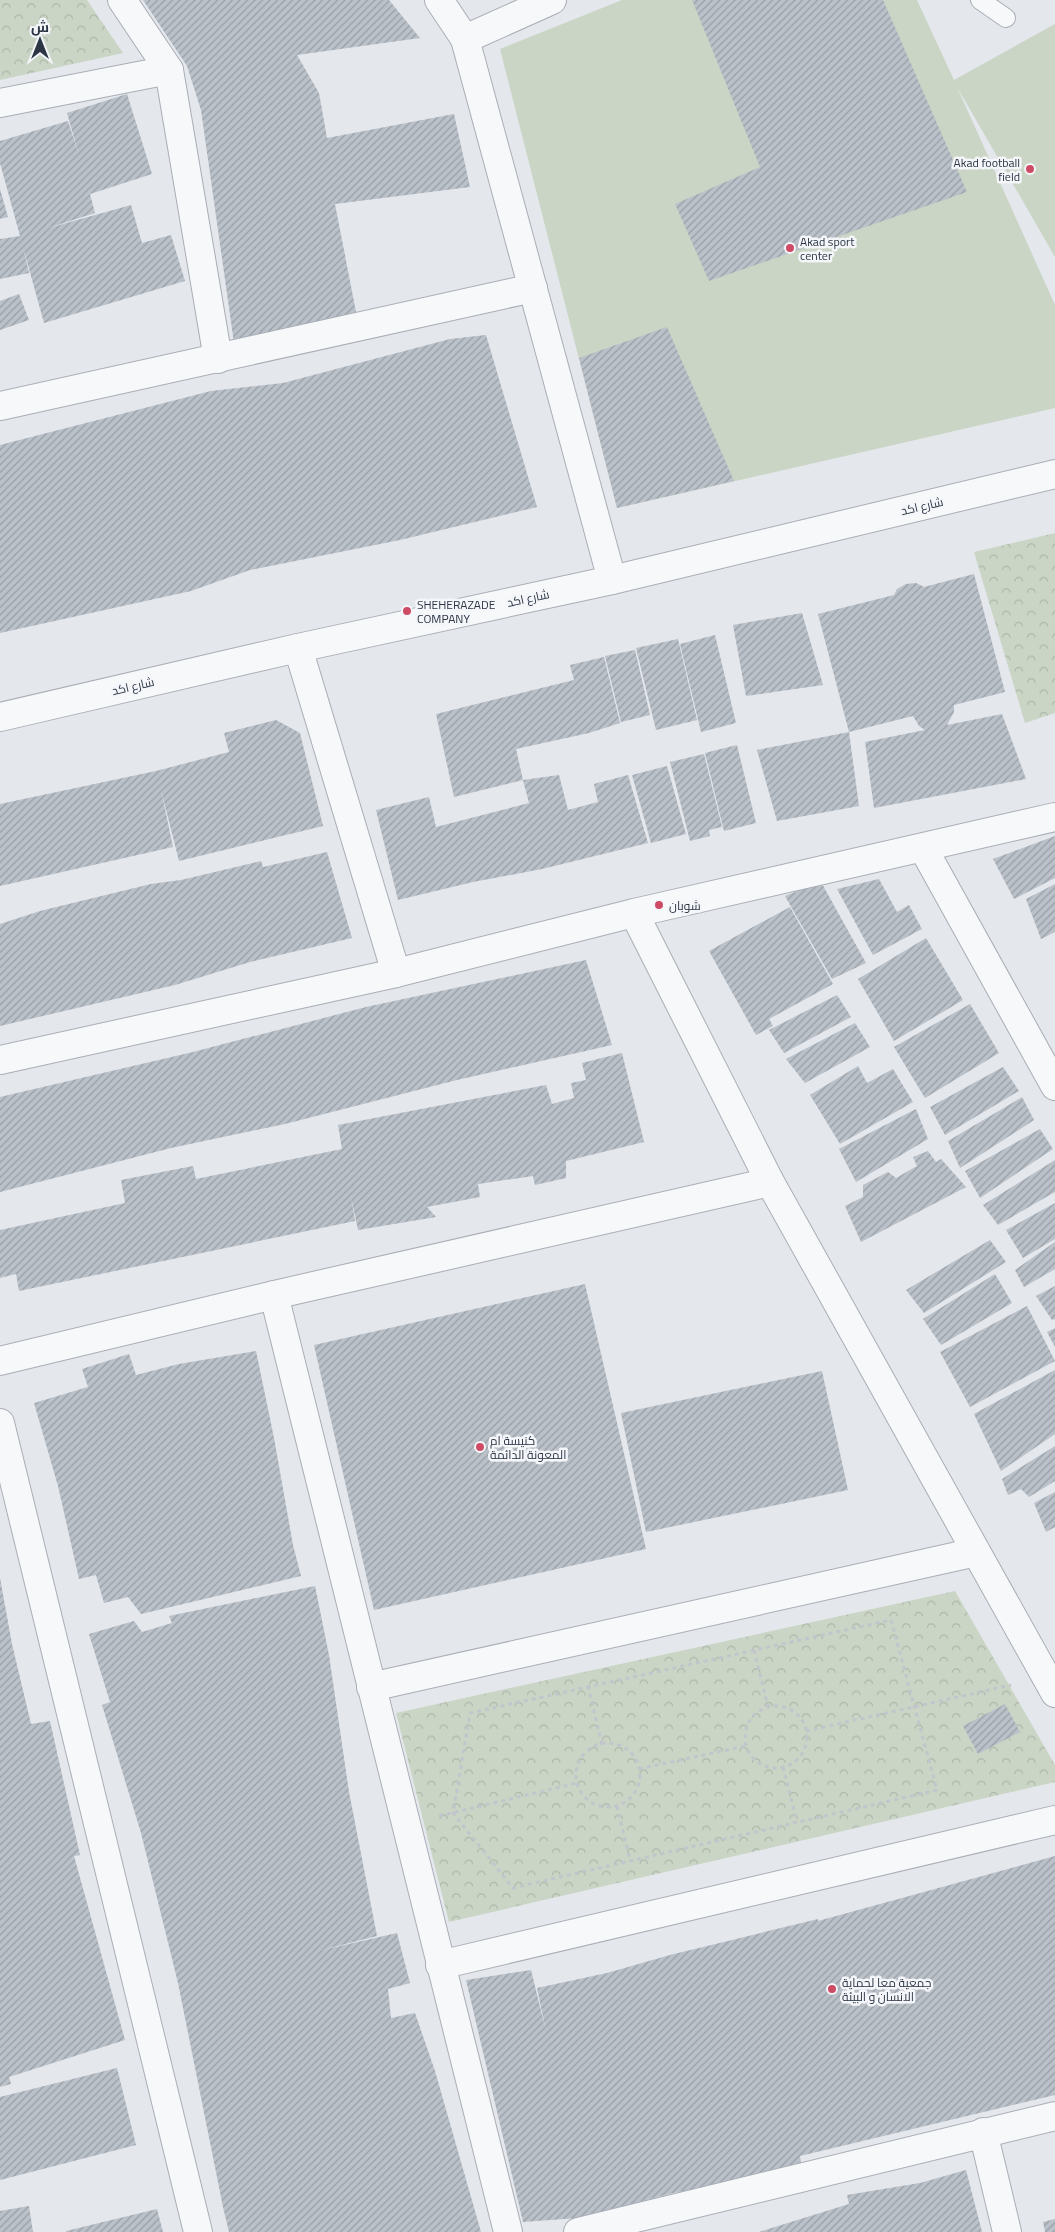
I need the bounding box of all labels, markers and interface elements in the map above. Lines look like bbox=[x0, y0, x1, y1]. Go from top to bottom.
north arrow bbox=[15, 15, 65, 65]
text: ش bbox=[31, 16, 49, 37]
place label: Akad football field bbox=[954, 153, 1020, 186]
marker: Akad football field bbox=[1024, 163, 1036, 175]
place label: Akad sport center bbox=[800, 232, 855, 265]
marker: Akad sport center bbox=[784, 242, 796, 254]
street label: شارع اكد bbox=[899, 492, 945, 520]
street label: شارع اكد bbox=[505, 584, 551, 612]
place label: SHEHERAZADE COMPANY bbox=[417, 595, 496, 628]
marker: SHEHERAZADE COMPANY bbox=[401, 605, 413, 617]
street label: شارع اكد bbox=[110, 672, 156, 700]
place label: شوبان bbox=[669, 896, 701, 915]
marker: شوبان bbox=[653, 899, 665, 911]
place label: كنيسة ام المعونة الدائمة bbox=[490, 1431, 566, 1464]
marker: كنيسة ام المعونة الدائمة bbox=[474, 1441, 486, 1453]
place label: جمعية معا لحماية الانسان و البيئة bbox=[842, 1973, 931, 2006]
marker: جمعية معا لحماية الانسان و البيئة bbox=[826, 1983, 838, 1995]

